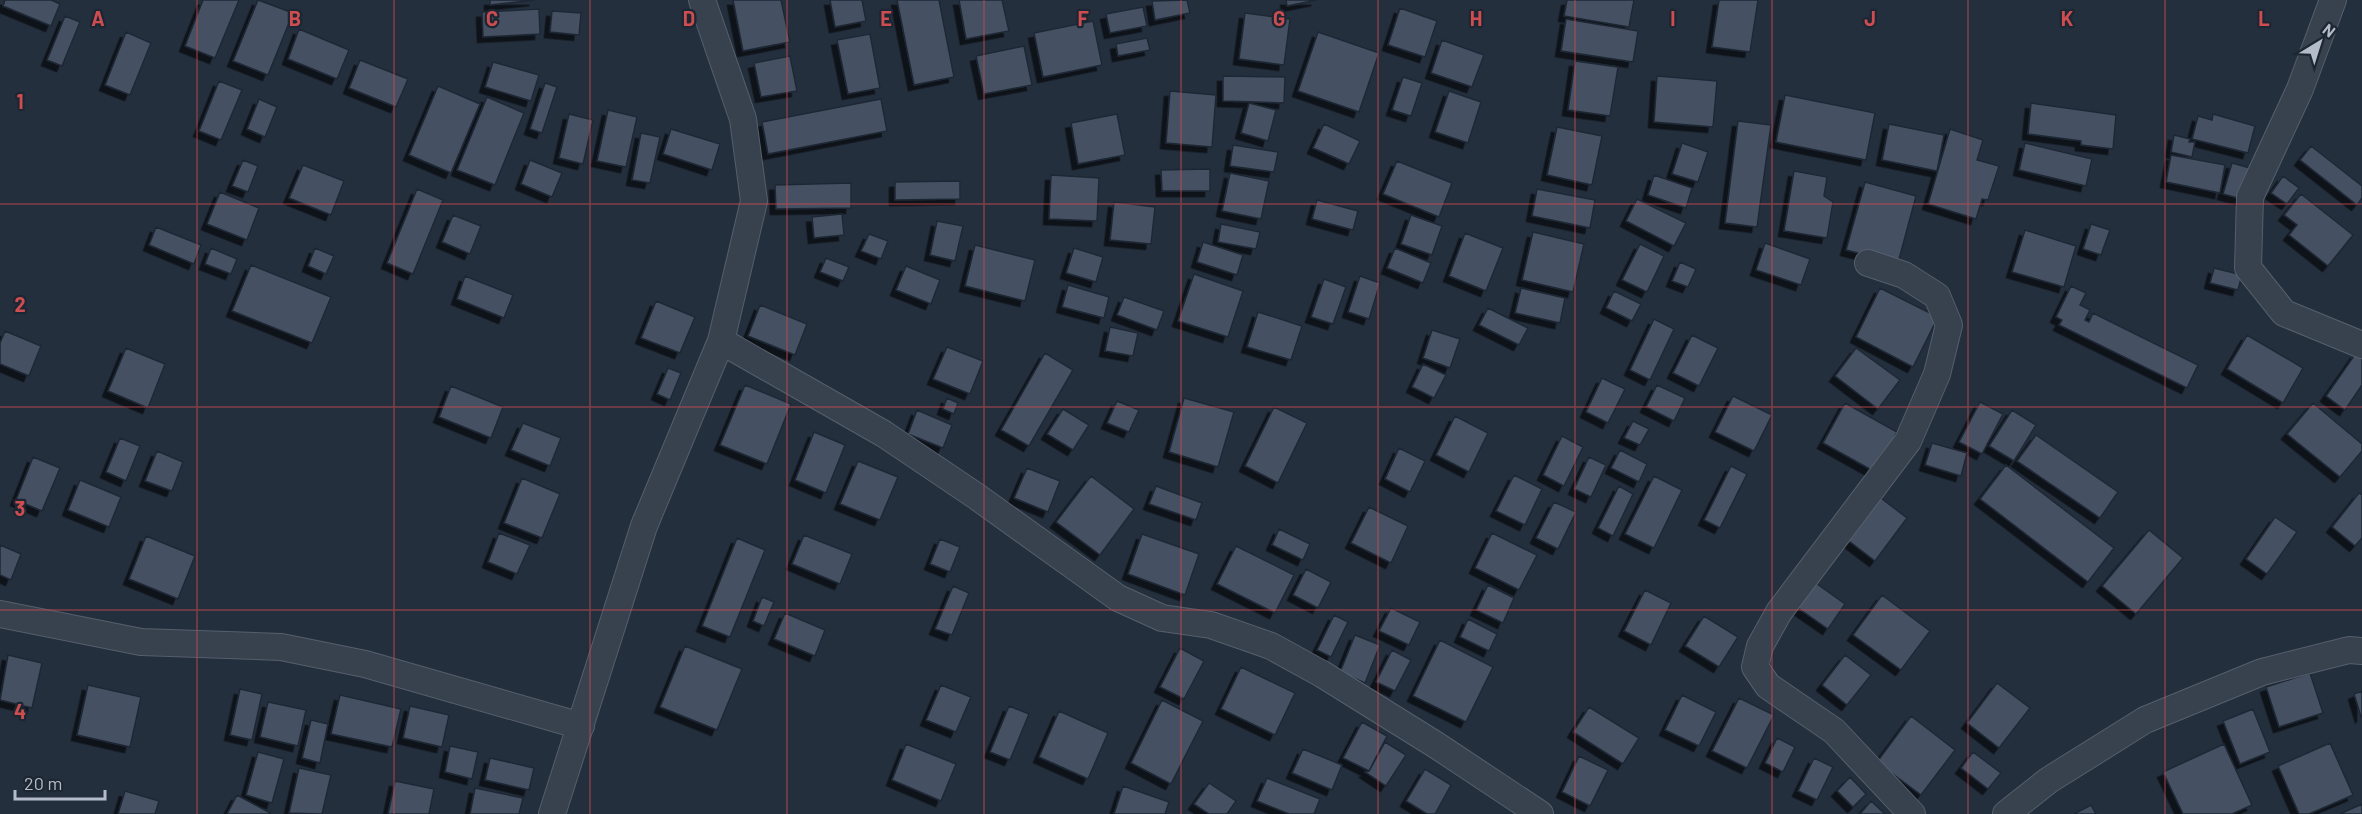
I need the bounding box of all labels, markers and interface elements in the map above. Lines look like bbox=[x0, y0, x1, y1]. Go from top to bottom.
text: A bbox=[91, 6, 105, 30]
text: B bbox=[289, 6, 301, 30]
text: C bbox=[486, 6, 498, 30]
text: D bbox=[683, 6, 695, 30]
text: E bbox=[880, 6, 892, 30]
text: F bbox=[1077, 6, 1089, 30]
text: G bbox=[1273, 6, 1285, 30]
text: H bbox=[1470, 6, 1482, 30]
text: I bbox=[1670, 6, 1676, 30]
text: J bbox=[1864, 6, 1876, 30]
text: K bbox=[2061, 6, 2074, 30]
text: L bbox=[2258, 6, 2270, 30]
north arrow bbox=[2290, 12, 2350, 72]
text: N bbox=[2320, 19, 2340, 41]
text: 1 bbox=[16, 89, 24, 113]
text: 2 bbox=[14, 292, 26, 316]
text: 3 bbox=[15, 496, 25, 520]
text: 4 bbox=[14, 699, 26, 723]
scale bar bbox=[15, 763, 105, 801]
text: 20 m bbox=[24, 772, 62, 794]

